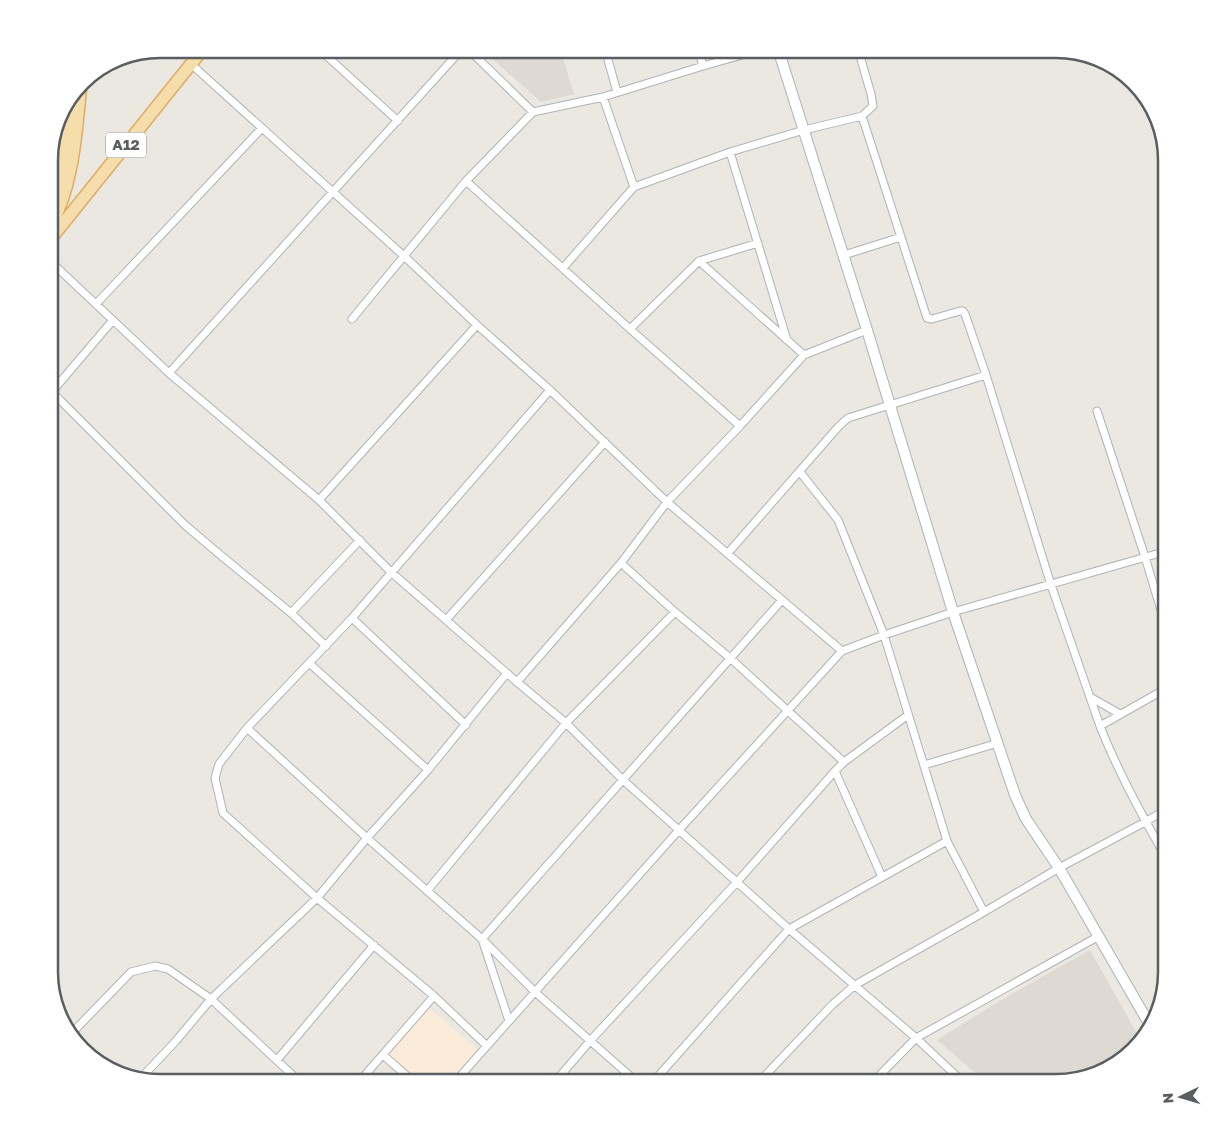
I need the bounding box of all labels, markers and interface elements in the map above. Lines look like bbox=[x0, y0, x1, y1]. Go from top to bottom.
road number: A12 bbox=[106, 132, 146, 158]
north arrow bbox=[1156, 1072, 1206, 1122]
text: N bbox=[1159, 1092, 1176, 1104]

